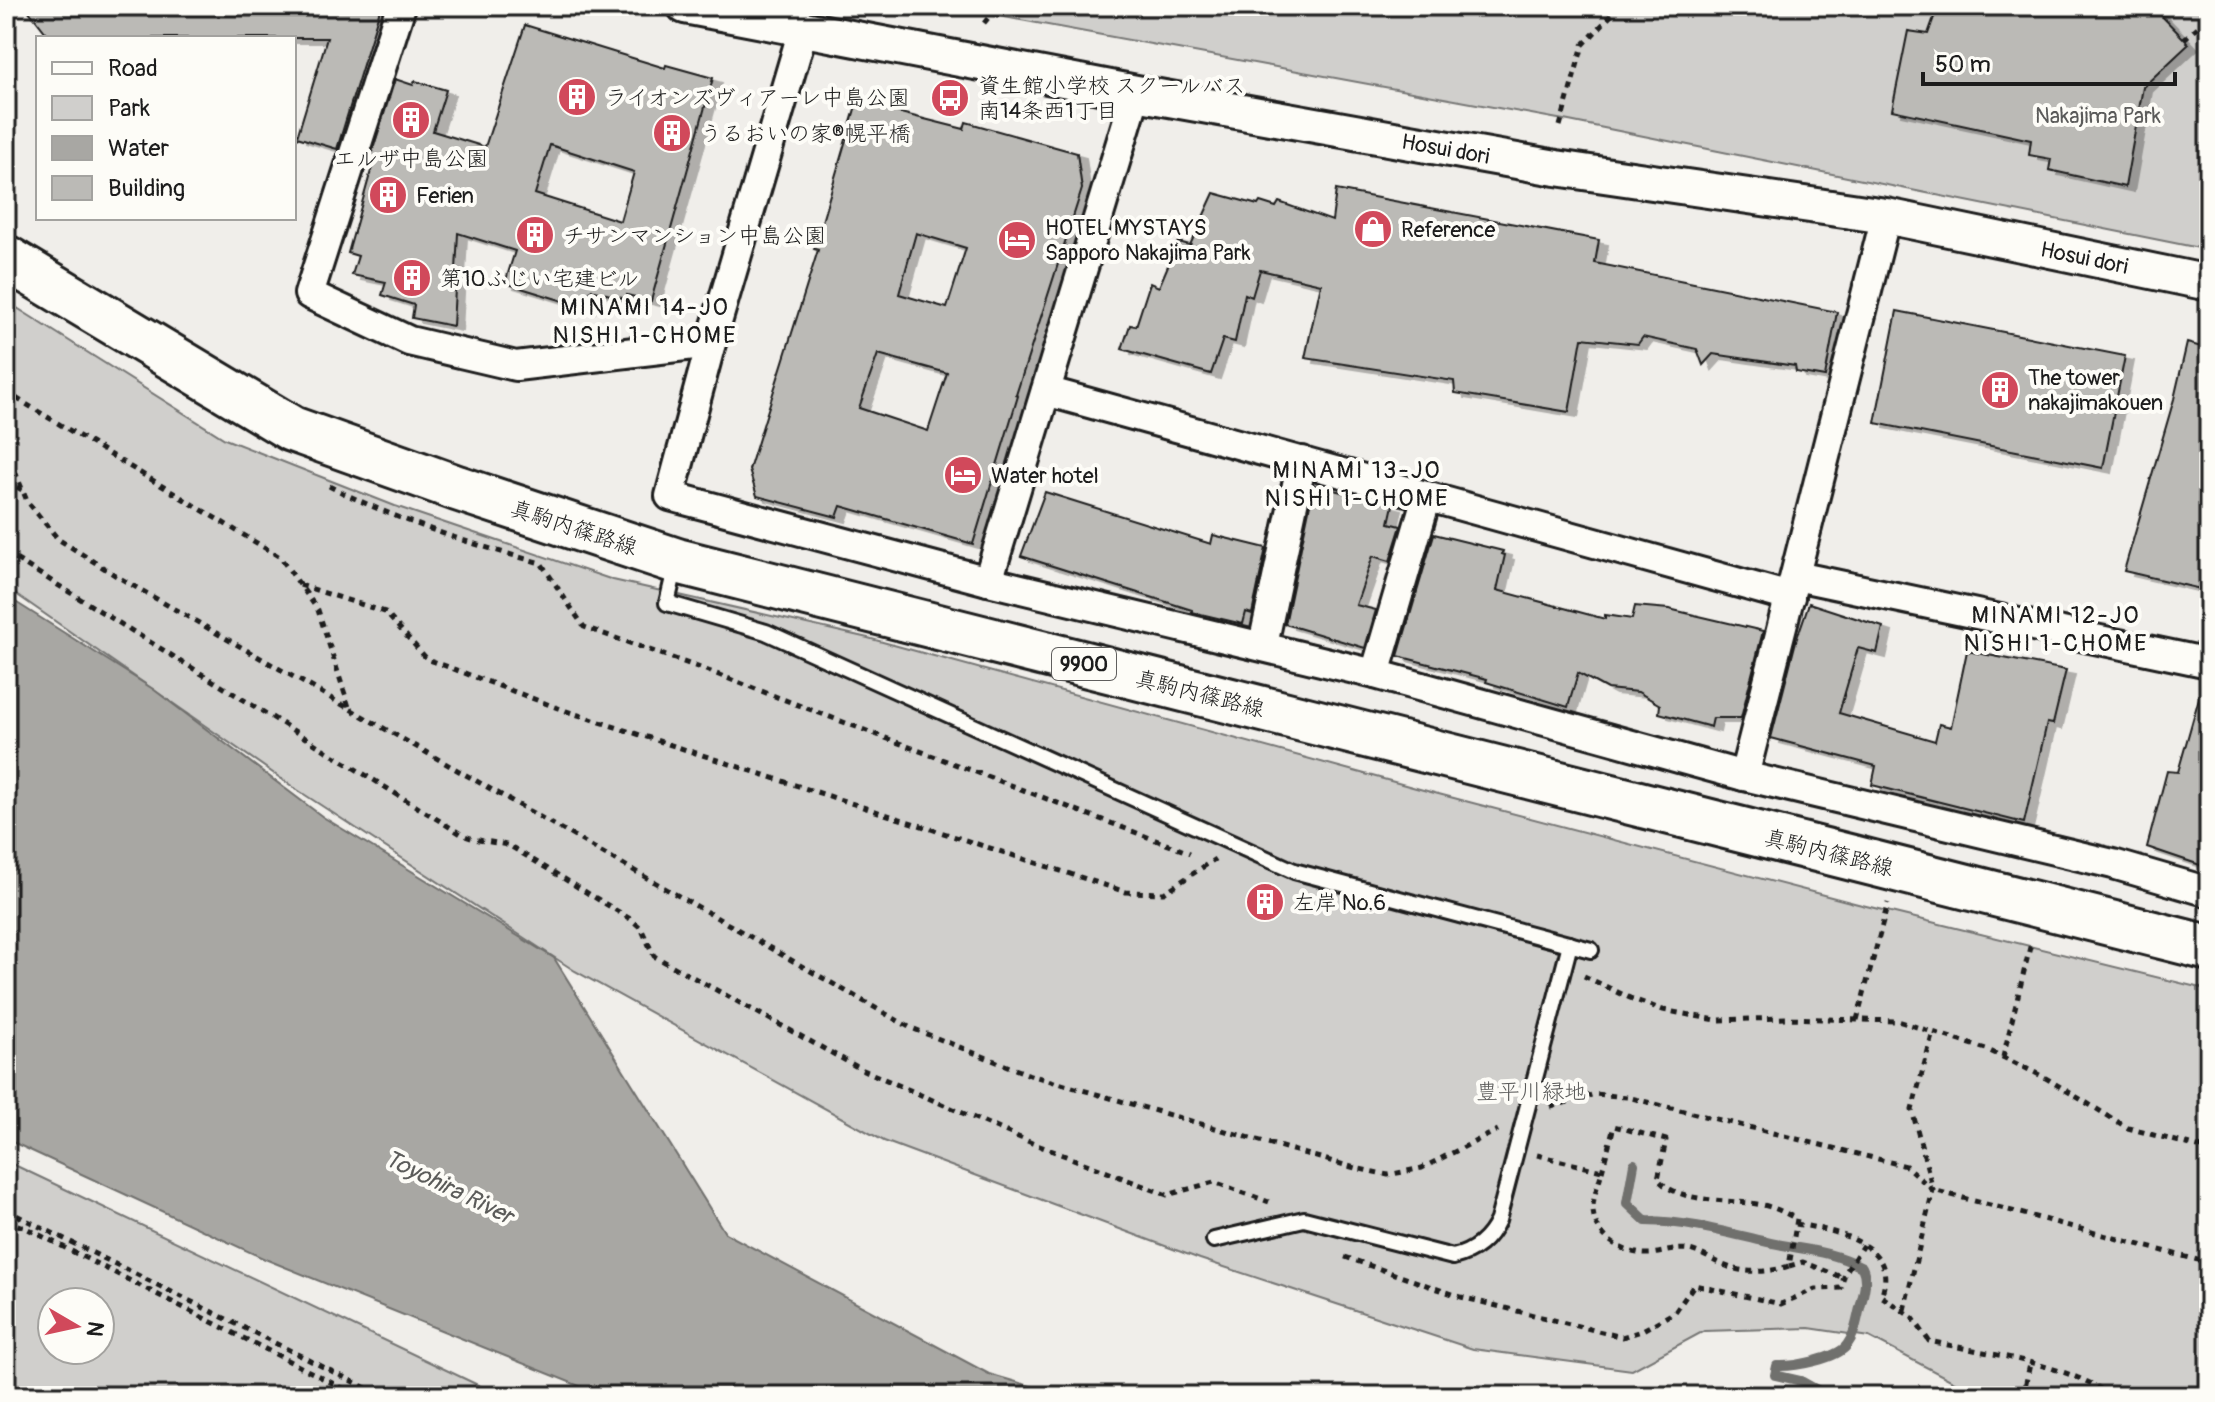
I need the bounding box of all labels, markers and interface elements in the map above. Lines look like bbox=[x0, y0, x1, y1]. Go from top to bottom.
legend bbox=[36, 36, 296, 220]
scale bar bbox=[1923, 36, 2175, 86]
text: 50 m bbox=[1935, 50, 1991, 79]
text: Road bbox=[108, 54, 158, 83]
place label: 資生館小学校 スクールバス 南14条西1丁目 bbox=[978, 72, 1245, 125]
building icon: ライオンズヴィアーレ中島公園 bbox=[556, 76, 598, 118]
bus stop icon: 資生館小学校 スクールバス 南14条西1丁目 bbox=[929, 77, 971, 119]
place label: ライオンズヴィアーレ中島公園 bbox=[605, 84, 909, 112]
text: Park bbox=[108, 94, 150, 123]
building icon: エルザ中島公園 bbox=[390, 99, 432, 141]
park label: Nakajima Park bbox=[2035, 102, 2161, 130]
building icon: うるおいの家®幌平橋 bbox=[651, 112, 693, 154]
place label: うるおいの家®幌平橋 bbox=[700, 120, 911, 148]
street label: Hosui dori bbox=[1399, 128, 1492, 171]
text: Water bbox=[108, 134, 169, 163]
place label: エルザ中島公園 bbox=[334, 145, 488, 173]
text: Building bbox=[108, 174, 185, 203]
building icon: Ferien bbox=[367, 174, 409, 216]
place label: Ferien bbox=[416, 182, 474, 210]
shop icon: Reference bbox=[1352, 208, 1394, 250]
building icon: チサンマンション中島公園 bbox=[514, 214, 556, 256]
place label: HOTEL MYSTAYS Sapporo Nakajima Park bbox=[1045, 214, 1251, 267]
place label: Reference bbox=[1401, 216, 1495, 244]
hotel icon: HOTEL MYSTAYS Sapporo Nakajima Park bbox=[996, 219, 1038, 261]
place label: チサンマンション中島公園 bbox=[563, 222, 826, 250]
street label: Hosui dori bbox=[2038, 235, 2131, 281]
building icon: 第10ふじい宅建ビル bbox=[391, 257, 433, 299]
place label: 第10ふじい宅建ビル bbox=[440, 265, 639, 293]
district label: MINAMI 14-JO NISHI 1-CHOME bbox=[553, 293, 737, 350]
place label: The tower nakajimakouen bbox=[2028, 364, 2163, 417]
building icon: The tower nakajimakouen bbox=[1979, 369, 2021, 411]
hotel icon: Water hotel bbox=[942, 454, 984, 496]
district label: MINAMI 13-JO NISHI 1-CHOME bbox=[1265, 456, 1449, 513]
place label: Water hotel bbox=[991, 462, 1099, 490]
street label: 真駒内篠路線 bbox=[507, 494, 641, 562]
district label: MINAMI 12-JO NISHI 1-CHOME bbox=[1964, 601, 2148, 658]
road number: 9900 bbox=[1052, 648, 1116, 680]
street label: 真駒内篠路線 bbox=[1132, 664, 1267, 724]
street label: 真駒内篠路線 bbox=[1761, 823, 1896, 883]
building icon: 左岸 No.6 bbox=[1244, 881, 1286, 923]
place label: 左岸 No.6 bbox=[1293, 889, 1386, 917]
park label: 豊平川緑地 bbox=[1476, 1078, 1586, 1106]
water label: Toyohira River bbox=[380, 1144, 521, 1232]
north arrow bbox=[36, 1286, 116, 1366]
text: N bbox=[80, 1319, 110, 1339]

